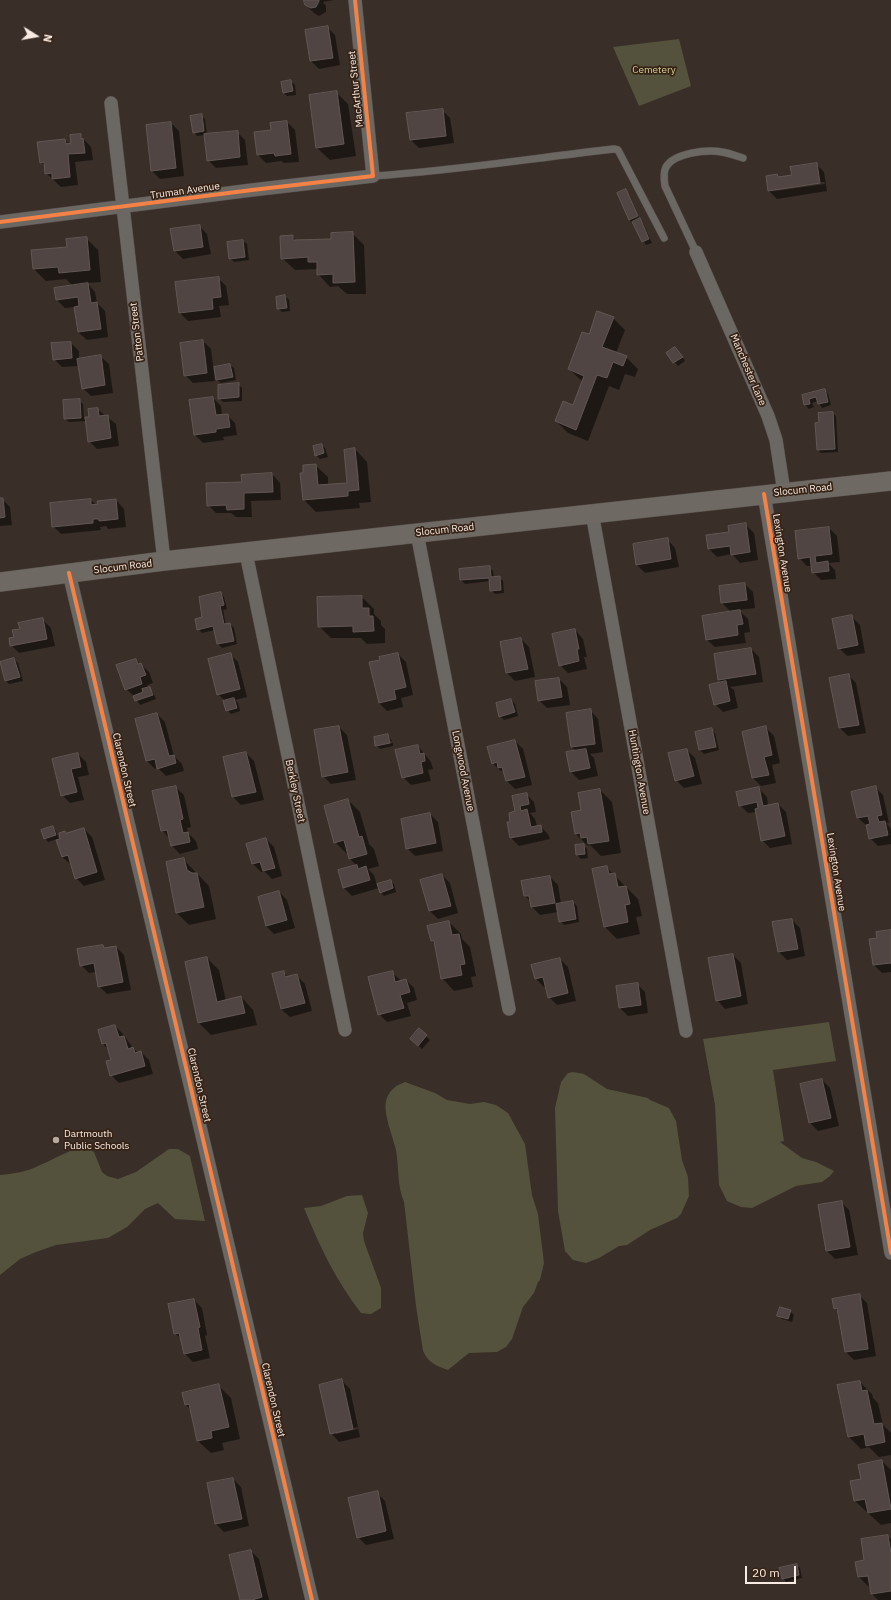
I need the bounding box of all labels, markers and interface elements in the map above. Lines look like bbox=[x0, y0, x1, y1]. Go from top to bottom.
north arrow bbox=[16, 16, 56, 56]
text: N bbox=[40, 33, 55, 44]
street label: MacArthur Street bbox=[346, 50, 366, 128]
park label: Cemetery bbox=[632, 64, 676, 76]
street label: Truman Avenue bbox=[149, 180, 221, 202]
street label: Patton Street bbox=[127, 302, 147, 362]
street label: Manchester Lane bbox=[728, 332, 768, 408]
street label: Slocum Road bbox=[773, 481, 833, 499]
street label: Lexington Avenue bbox=[770, 513, 794, 593]
street label: Slocum Road bbox=[415, 521, 475, 539]
street label: Slocum Road bbox=[93, 557, 153, 577]
street label: Huntington Avenue bbox=[626, 729, 652, 815]
street label: Longwood Avenue bbox=[449, 730, 477, 812]
street label: Clarendon Street bbox=[110, 732, 138, 808]
street label: Berkley Street bbox=[282, 759, 308, 823]
street label: Lexington Avenue bbox=[824, 832, 848, 912]
street label: Clarendon Street bbox=[185, 1047, 213, 1123]
place label: Dartmouth Public Schools bbox=[64, 1128, 129, 1152]
marker: Dartmouth Public Schools bbox=[51, 1135, 61, 1145]
street label: Clarendon Street bbox=[259, 1362, 287, 1438]
scale bar bbox=[747, 1558, 798, 1584]
text: 20 m bbox=[752, 1565, 780, 1580]

